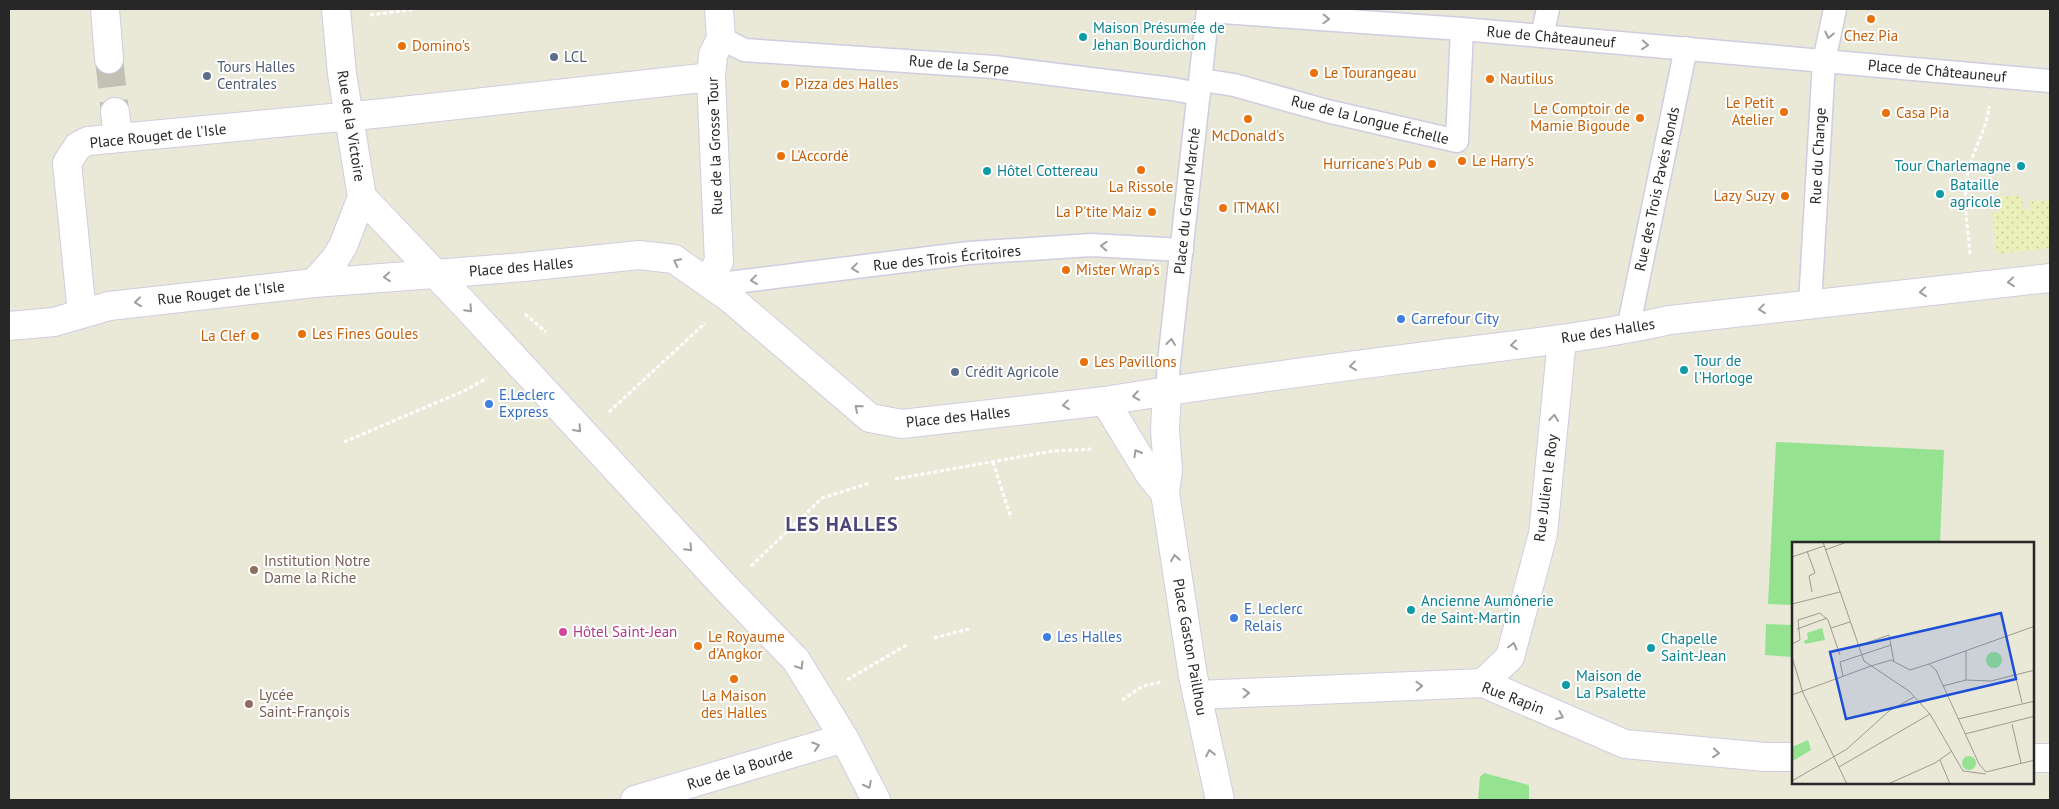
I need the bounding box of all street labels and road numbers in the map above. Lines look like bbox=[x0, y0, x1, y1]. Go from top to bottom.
street label: Rue de Châteauneuf bbox=[1486, 21, 1617, 52]
street label: Rue de la Serpe bbox=[908, 51, 1010, 78]
street label: Place de Châteauneuf bbox=[1867, 55, 2008, 86]
street label: Rue de la Victoire bbox=[333, 69, 370, 183]
street label: Rue de la Grosse Tour bbox=[703, 77, 726, 215]
street label: Rue de la Longue Échelle bbox=[1289, 91, 1451, 148]
street label: Rue des Trois Pavés Ronds bbox=[1630, 105, 1683, 273]
street label: Rue du Change bbox=[1805, 107, 1830, 205]
street label: Place Rouget de l'Isle bbox=[89, 119, 227, 152]
street label: Place du Grand Marché bbox=[1169, 127, 1204, 275]
street label: Rue des Trois Écritoires bbox=[872, 240, 1022, 275]
street label: Place des Halles bbox=[468, 252, 574, 281]
street label: Rue Rouget de l'Isle bbox=[156, 276, 285, 309]
street label: Rue des Halles bbox=[1560, 314, 1656, 347]
street label: Place des Halles bbox=[905, 402, 1011, 431]
street label: Rue Julien le Roy bbox=[1529, 433, 1562, 543]
street label: Place Gaston Paillhou bbox=[1169, 577, 1212, 717]
street label: Rue Rapin bbox=[1479, 677, 1547, 718]
street label: Rue de la Bourde bbox=[685, 743, 795, 794]

